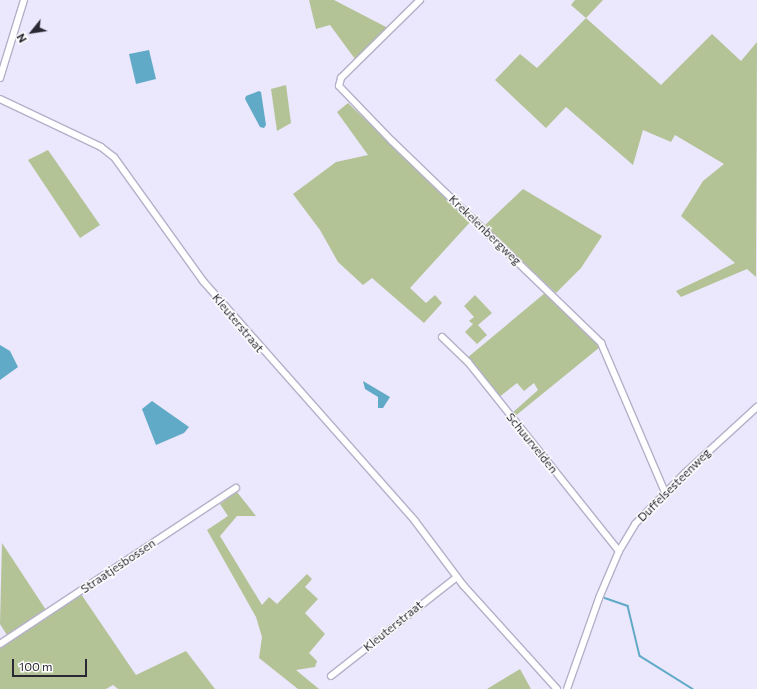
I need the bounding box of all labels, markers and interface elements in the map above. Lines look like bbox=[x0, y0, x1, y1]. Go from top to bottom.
north arrow bbox=[12, 12, 52, 52]
text: N bbox=[13, 31, 29, 45]
street label: Krekelenbergweg bbox=[446, 192, 524, 268]
street label: Kleuterstraat bbox=[209, 291, 267, 355]
street label: Schuurvelden bbox=[503, 410, 561, 476]
street label: Duffelsesteenweg bbox=[634, 445, 714, 525]
street label: Straatjesbossen bbox=[78, 536, 158, 596]
street label: Kleuterstraat bbox=[360, 598, 426, 654]
scale bar bbox=[14, 651, 89, 677]
text: 100 m bbox=[19, 659, 53, 673]

